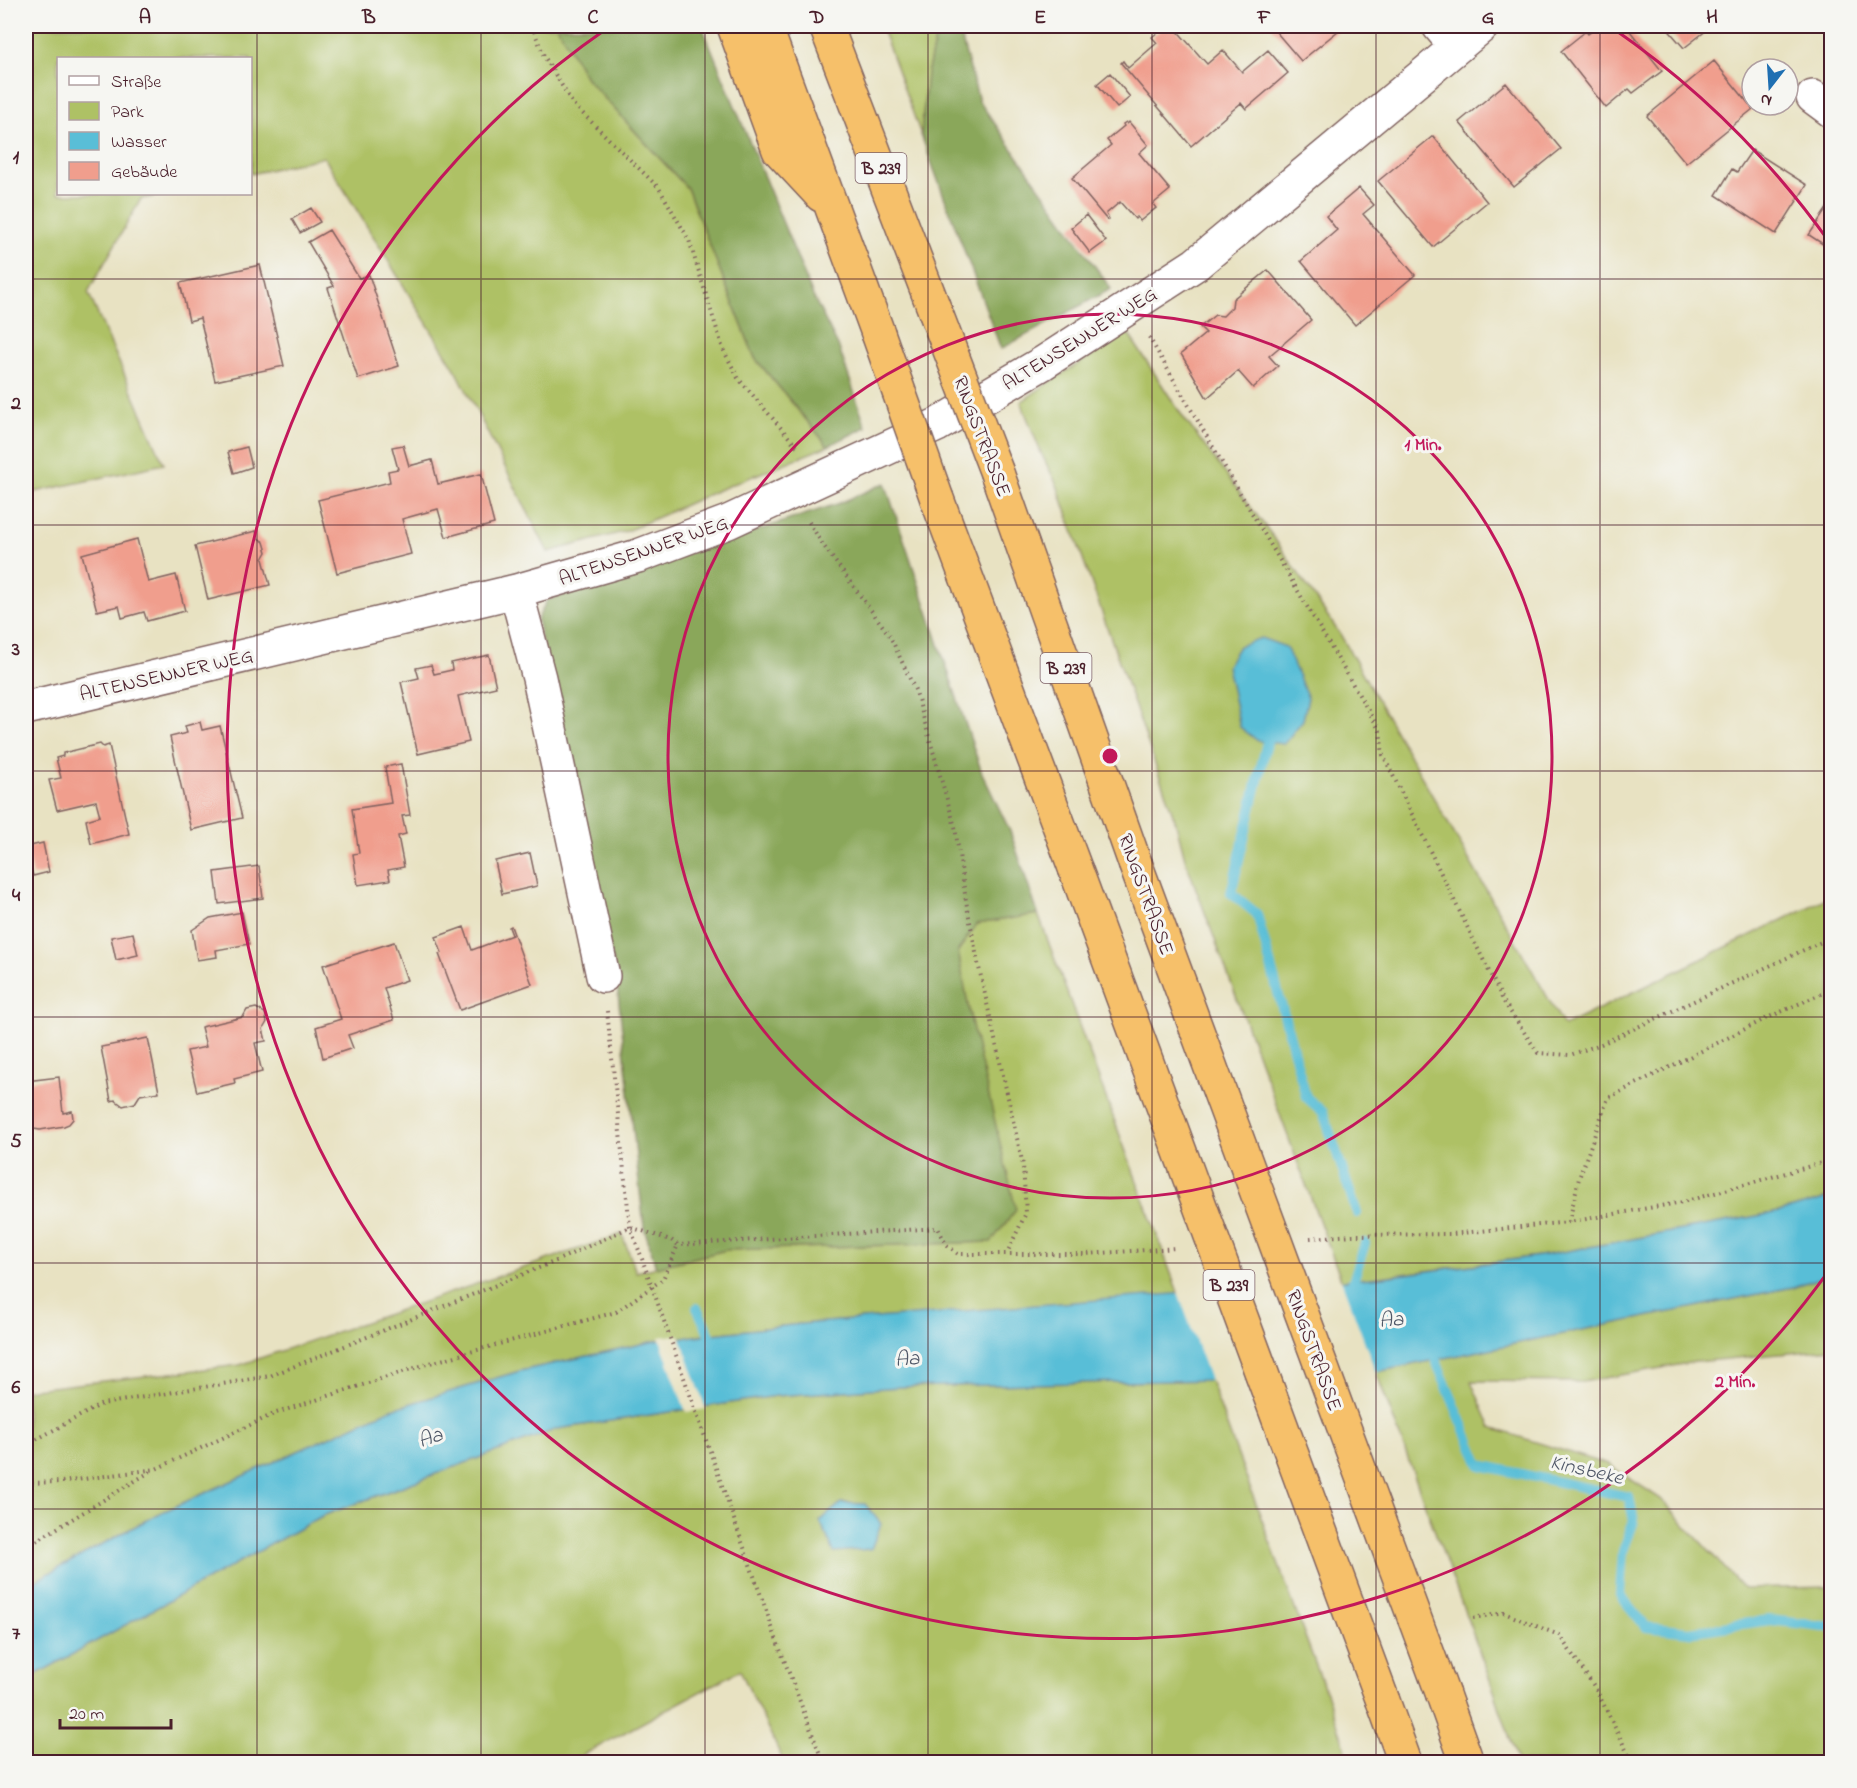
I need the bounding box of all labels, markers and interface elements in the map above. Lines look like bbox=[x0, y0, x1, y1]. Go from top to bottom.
text: A bbox=[139, 4, 151, 33]
text: B bbox=[361, 4, 376, 33]
text: C bbox=[588, 4, 599, 33]
text: D bbox=[809, 4, 824, 33]
text: E bbox=[1034, 4, 1046, 33]
text: F bbox=[1257, 4, 1271, 33]
text: G bbox=[1482, 4, 1495, 33]
text: H bbox=[1706, 4, 1718, 33]
legend bbox=[57, 57, 252, 195]
north arrow bbox=[1740, 57, 1800, 117]
text: Straße bbox=[111, 70, 162, 96]
text: N bbox=[1757, 86, 1775, 112]
text: Park bbox=[111, 100, 144, 126]
text: Wasser bbox=[111, 130, 167, 156]
text: 1 bbox=[13, 144, 20, 173]
road number: B 239 bbox=[856, 153, 906, 183]
text: Gebäude bbox=[111, 160, 178, 186]
street label: ALTENSENNER WEG bbox=[998, 281, 1163, 399]
street label: RINGSTRASSE bbox=[944, 372, 1017, 502]
text: 2 bbox=[10, 390, 21, 419]
text: 1 Min. bbox=[1405, 433, 1442, 459]
street label: ALTENSENNER WEG bbox=[555, 510, 732, 595]
text: 3 bbox=[11, 636, 20, 665]
street label: ALTENSENNER WEG bbox=[77, 642, 256, 710]
road number: B 239 bbox=[1040, 653, 1092, 683]
centre of rings bbox=[1100, 746, 1120, 766]
street label: RINGSTRASSE bbox=[1109, 830, 1180, 960]
text: 4 bbox=[12, 882, 21, 911]
text: 5 bbox=[10, 1128, 22, 1157]
road number: B 239 bbox=[1204, 1270, 1254, 1300]
street label: RINGSTRASSE bbox=[1277, 1286, 1348, 1416]
water label: Aa bbox=[1378, 1305, 1405, 1337]
water label: Aa bbox=[894, 1344, 921, 1376]
text: 2 Min. bbox=[1714, 1370, 1755, 1396]
text: 6 bbox=[12, 1374, 21, 1403]
water label: Aa bbox=[414, 1421, 448, 1457]
water label: Kinsbeke bbox=[1547, 1448, 1628, 1494]
text: 7 bbox=[12, 1620, 21, 1649]
scale bar bbox=[60, 1692, 171, 1730]
text: 20 m bbox=[69, 1702, 104, 1728]

